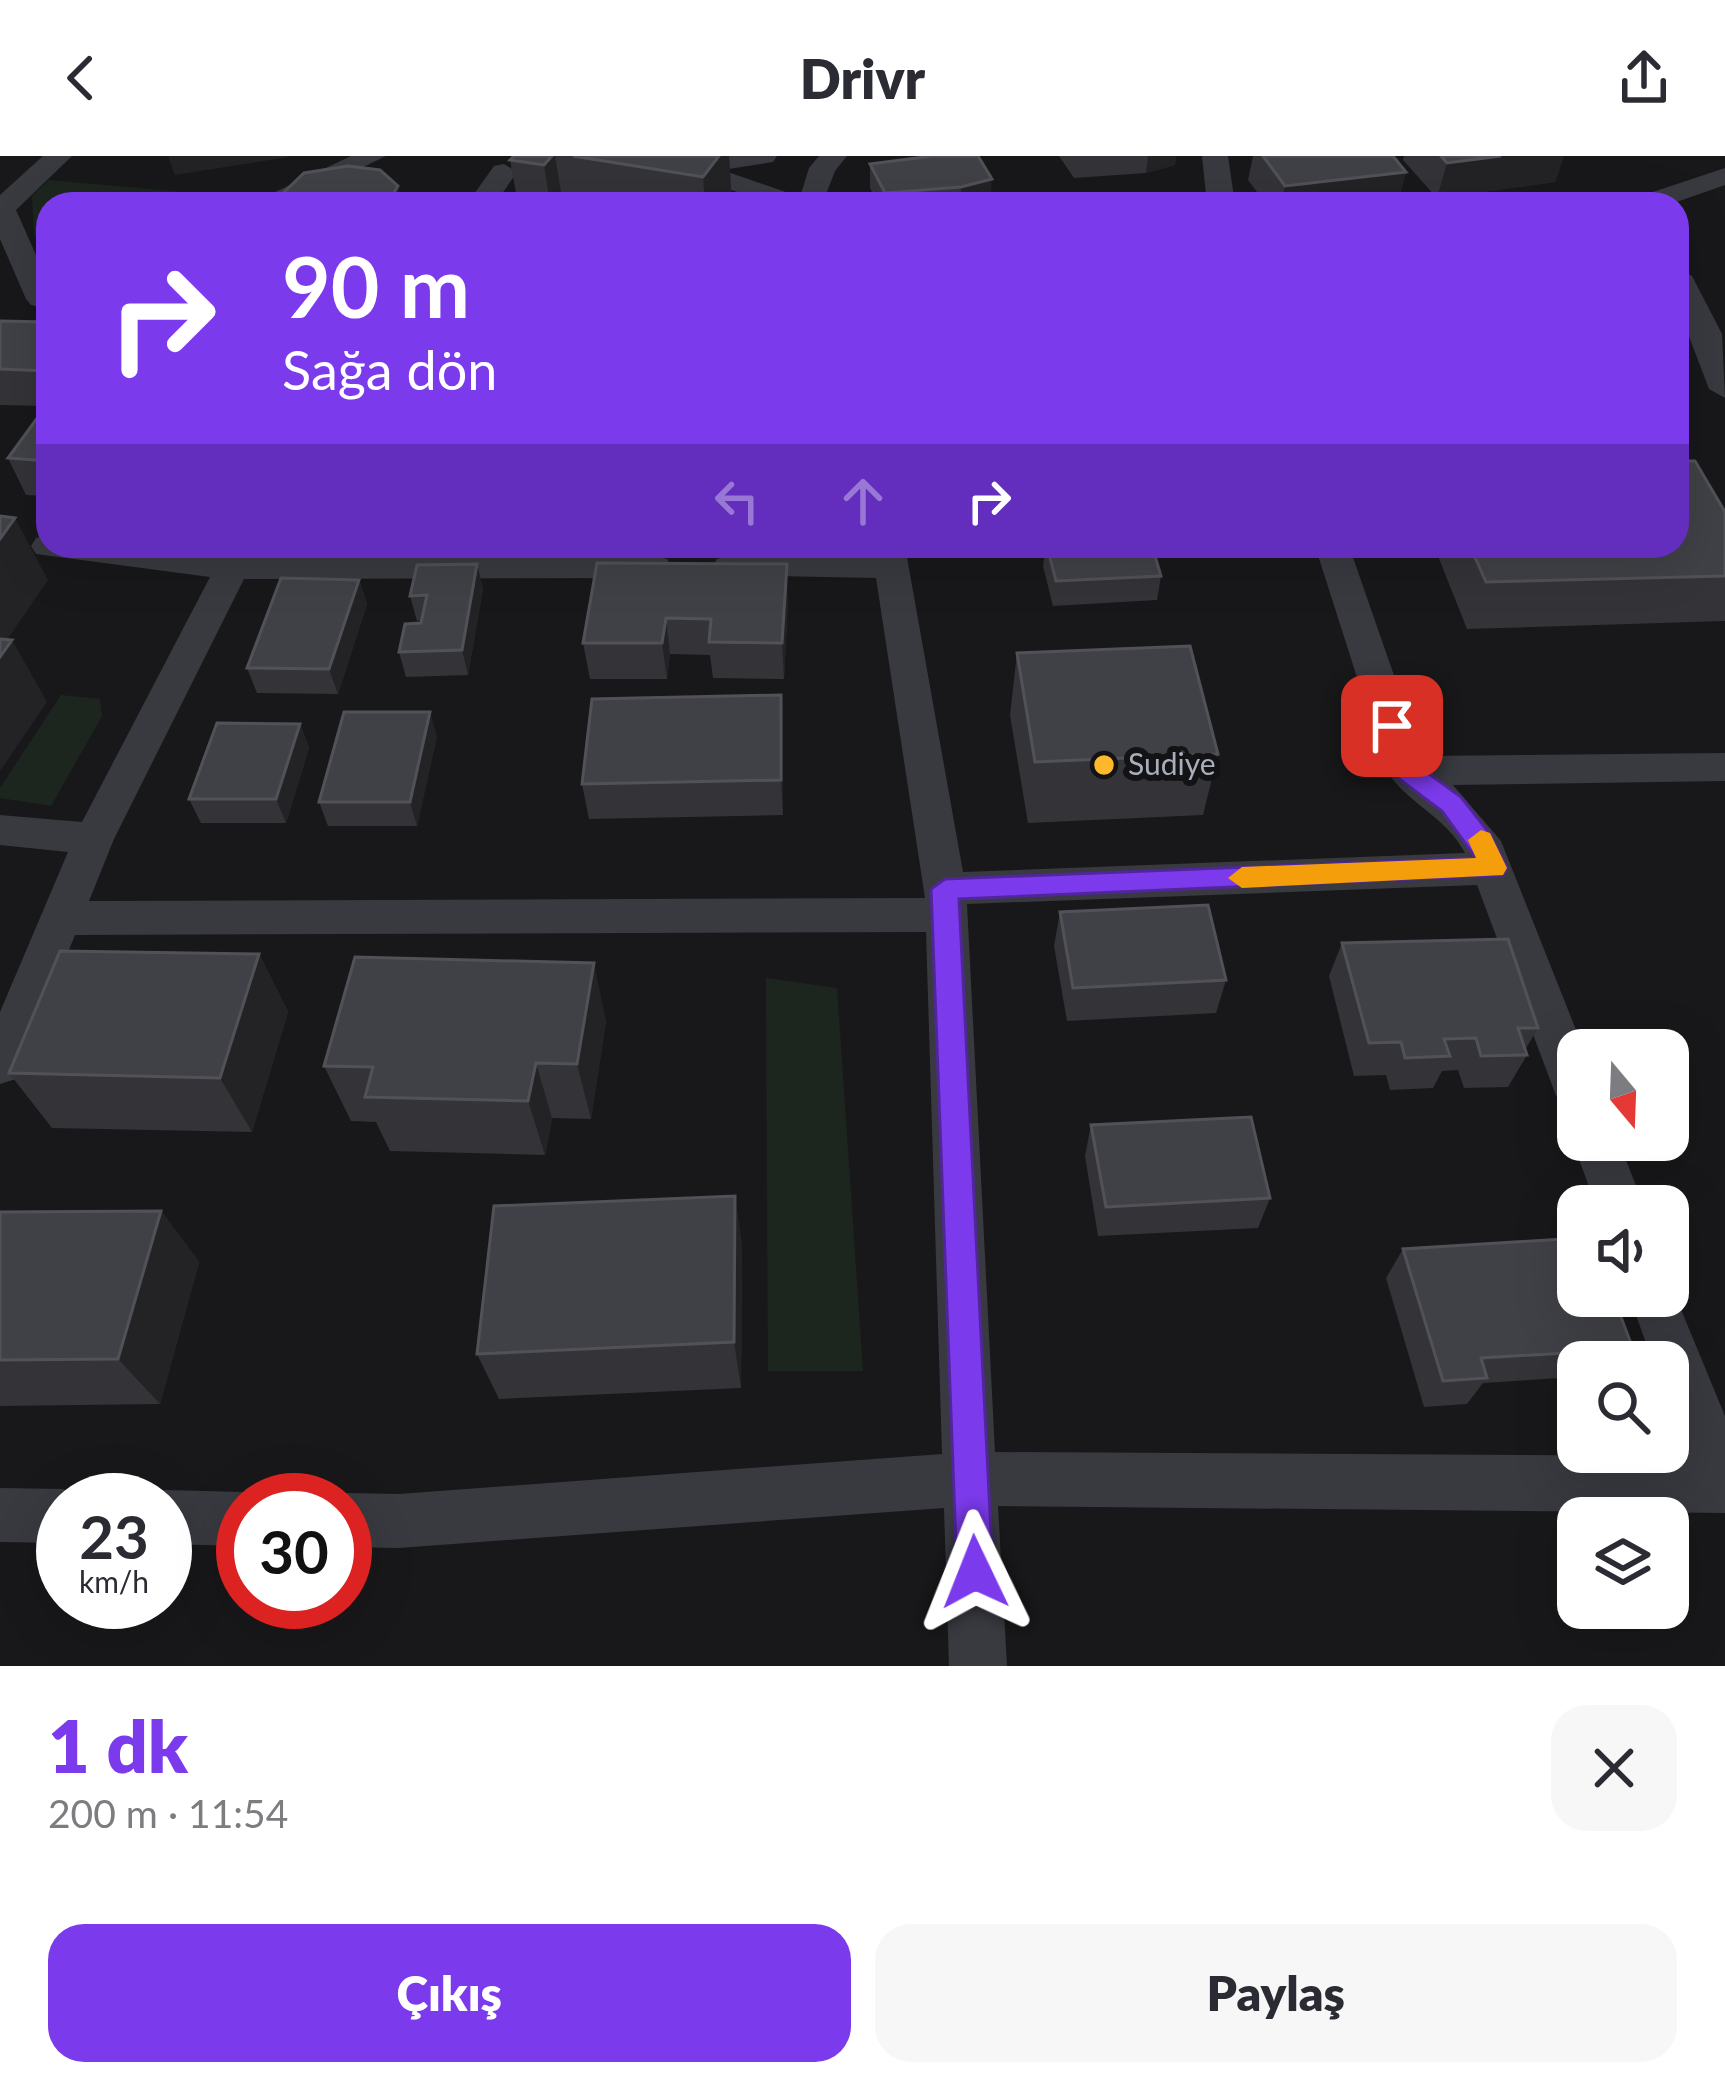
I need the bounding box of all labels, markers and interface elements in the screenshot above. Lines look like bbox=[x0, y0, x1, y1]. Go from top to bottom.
icon: back bbox=[48, 45, 114, 111]
icon: share bbox=[1611, 45, 1677, 111]
text: Drivr bbox=[800, 46, 925, 111]
text: 90 m bbox=[282, 235, 470, 336]
icon: right bbox=[84, 240, 240, 396]
text: Sağa dön bbox=[282, 337, 498, 402]
icon: left bbox=[704, 468, 770, 534]
icon: ahead bbox=[830, 468, 896, 534]
icon: right bbox=[956, 468, 1022, 534]
pin bbox=[1341, 675, 1443, 777]
icon: arrive bbox=[1359, 693, 1425, 759]
place label: Sudiye bbox=[1128, 745, 1216, 781]
marker: Sudiye bbox=[1091, 752, 1117, 778]
north arrow bbox=[1557, 1029, 1689, 1161]
map controls bbox=[1557, 1029, 1689, 1629]
button: sound bbox=[1557, 1185, 1689, 1317]
button: search bbox=[1557, 1341, 1689, 1473]
speed limit sign: 30 bbox=[216, 1473, 372, 1629]
button: layers bbox=[1557, 1497, 1689, 1629]
text: 23 bbox=[79, 1500, 149, 1572]
position arrow bbox=[912, 1509, 1038, 1635]
text: km/h bbox=[79, 1563, 149, 1599]
text: 1 dk bbox=[48, 1702, 188, 1788]
button: close bbox=[1551, 1705, 1677, 1831]
text: 200 m · 11:54 bbox=[48, 1790, 288, 1836]
button: Çıkış bbox=[48, 1924, 851, 2062]
button: Paylaş bbox=[875, 1924, 1677, 2062]

